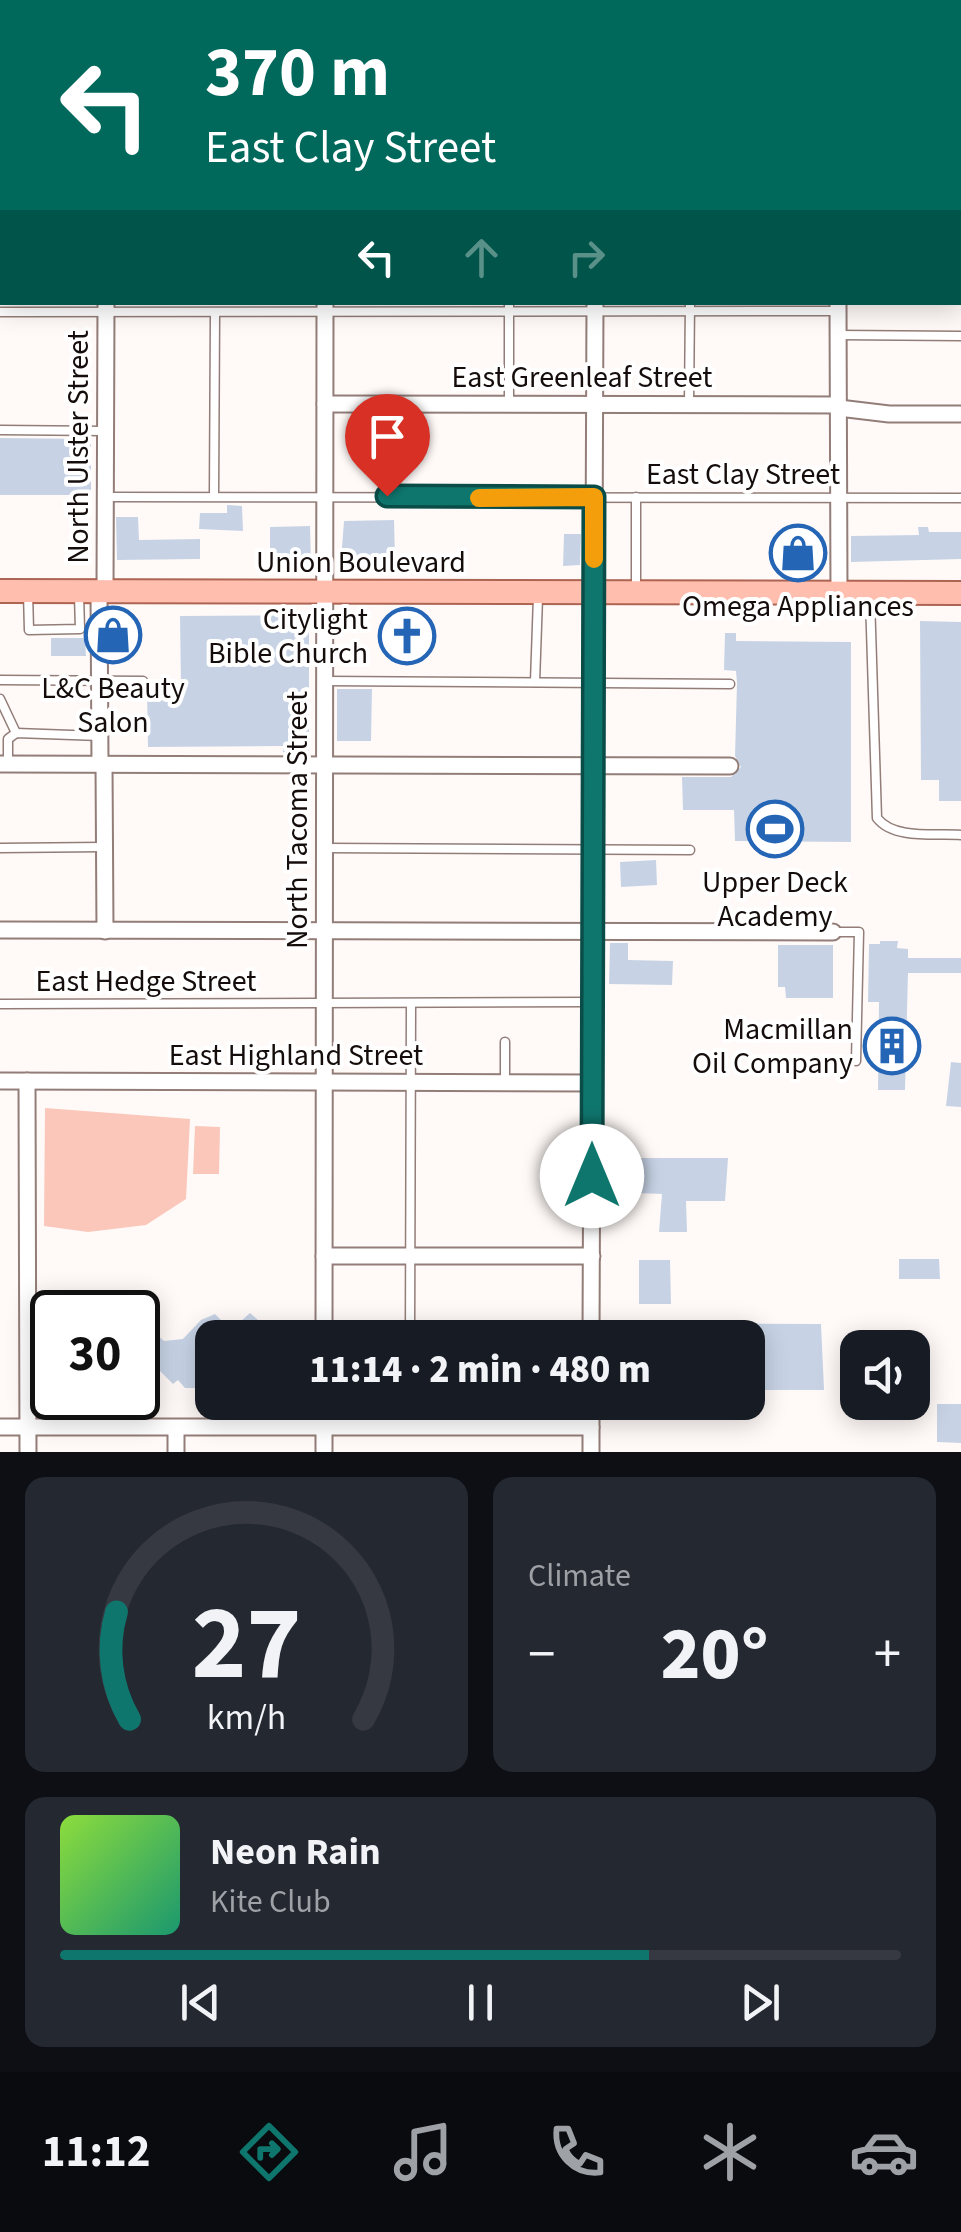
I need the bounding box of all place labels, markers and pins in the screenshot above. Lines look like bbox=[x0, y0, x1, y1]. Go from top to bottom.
pin bbox=[345, 394, 430, 497]
shop icon: Omega Appliances bbox=[768, 523, 828, 583]
place label: Omega Appliances bbox=[682, 585, 914, 628]
place label: Citylight Bible Church bbox=[208, 598, 368, 675]
shop icon: L&C Beauty Salon bbox=[83, 605, 143, 665]
church icon: Citylight Bible Church bbox=[377, 606, 437, 666]
place label: L&C Beauty Salon bbox=[41, 667, 185, 744]
sports icon: Upper Deck Academy bbox=[745, 799, 805, 859]
place label: Upper Deck Academy bbox=[702, 861, 848, 938]
place label: Macmillan Oil Company bbox=[692, 1008, 853, 1085]
building icon: Macmillan Oil Company bbox=[862, 1016, 922, 1076]

